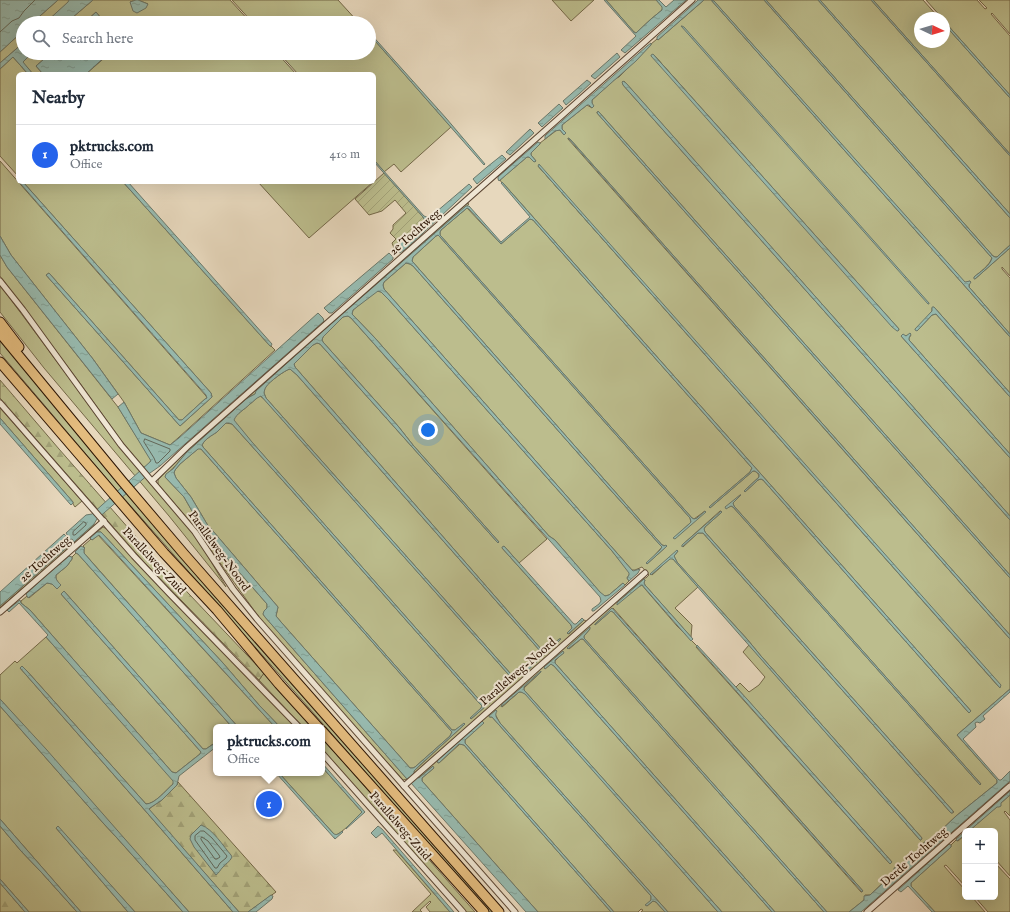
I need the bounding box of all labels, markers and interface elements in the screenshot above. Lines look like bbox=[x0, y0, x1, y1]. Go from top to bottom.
north arrow bbox=[914, 12, 950, 48]
search box bbox=[16, 16, 376, 60]
icon: search bbox=[30, 27, 52, 49]
text: Search here bbox=[62, 29, 133, 48]
text: Nearby bbox=[32, 88, 85, 109]
text: pktrucks.com bbox=[70, 137, 154, 156]
text: 1 bbox=[43, 146, 47, 163]
text: 410 m bbox=[330, 146, 360, 163]
text: Office bbox=[70, 156, 102, 173]
street label: 2e Tochtweg bbox=[386, 205, 444, 258]
your location bbox=[418, 420, 438, 440]
street label: Parallelweg-Noord bbox=[185, 508, 254, 595]
street label: Parallelweg-Zuid bbox=[119, 524, 189, 598]
street label: 2e Tochtweg bbox=[16, 532, 74, 585]
street label: Parallelweg-Noord bbox=[477, 634, 560, 709]
popup bbox=[213, 724, 325, 776]
text: pktrucks.com bbox=[227, 732, 311, 751]
text: Office bbox=[227, 751, 260, 768]
street label: Parallelweg-Zuid bbox=[366, 788, 434, 864]
pin: 1 bbox=[256, 789, 282, 819]
street label: Derde Tochtweg bbox=[877, 824, 951, 890]
map controls bbox=[962, 828, 998, 900]
button: + bbox=[962, 828, 998, 864]
button: − bbox=[962, 864, 998, 900]

